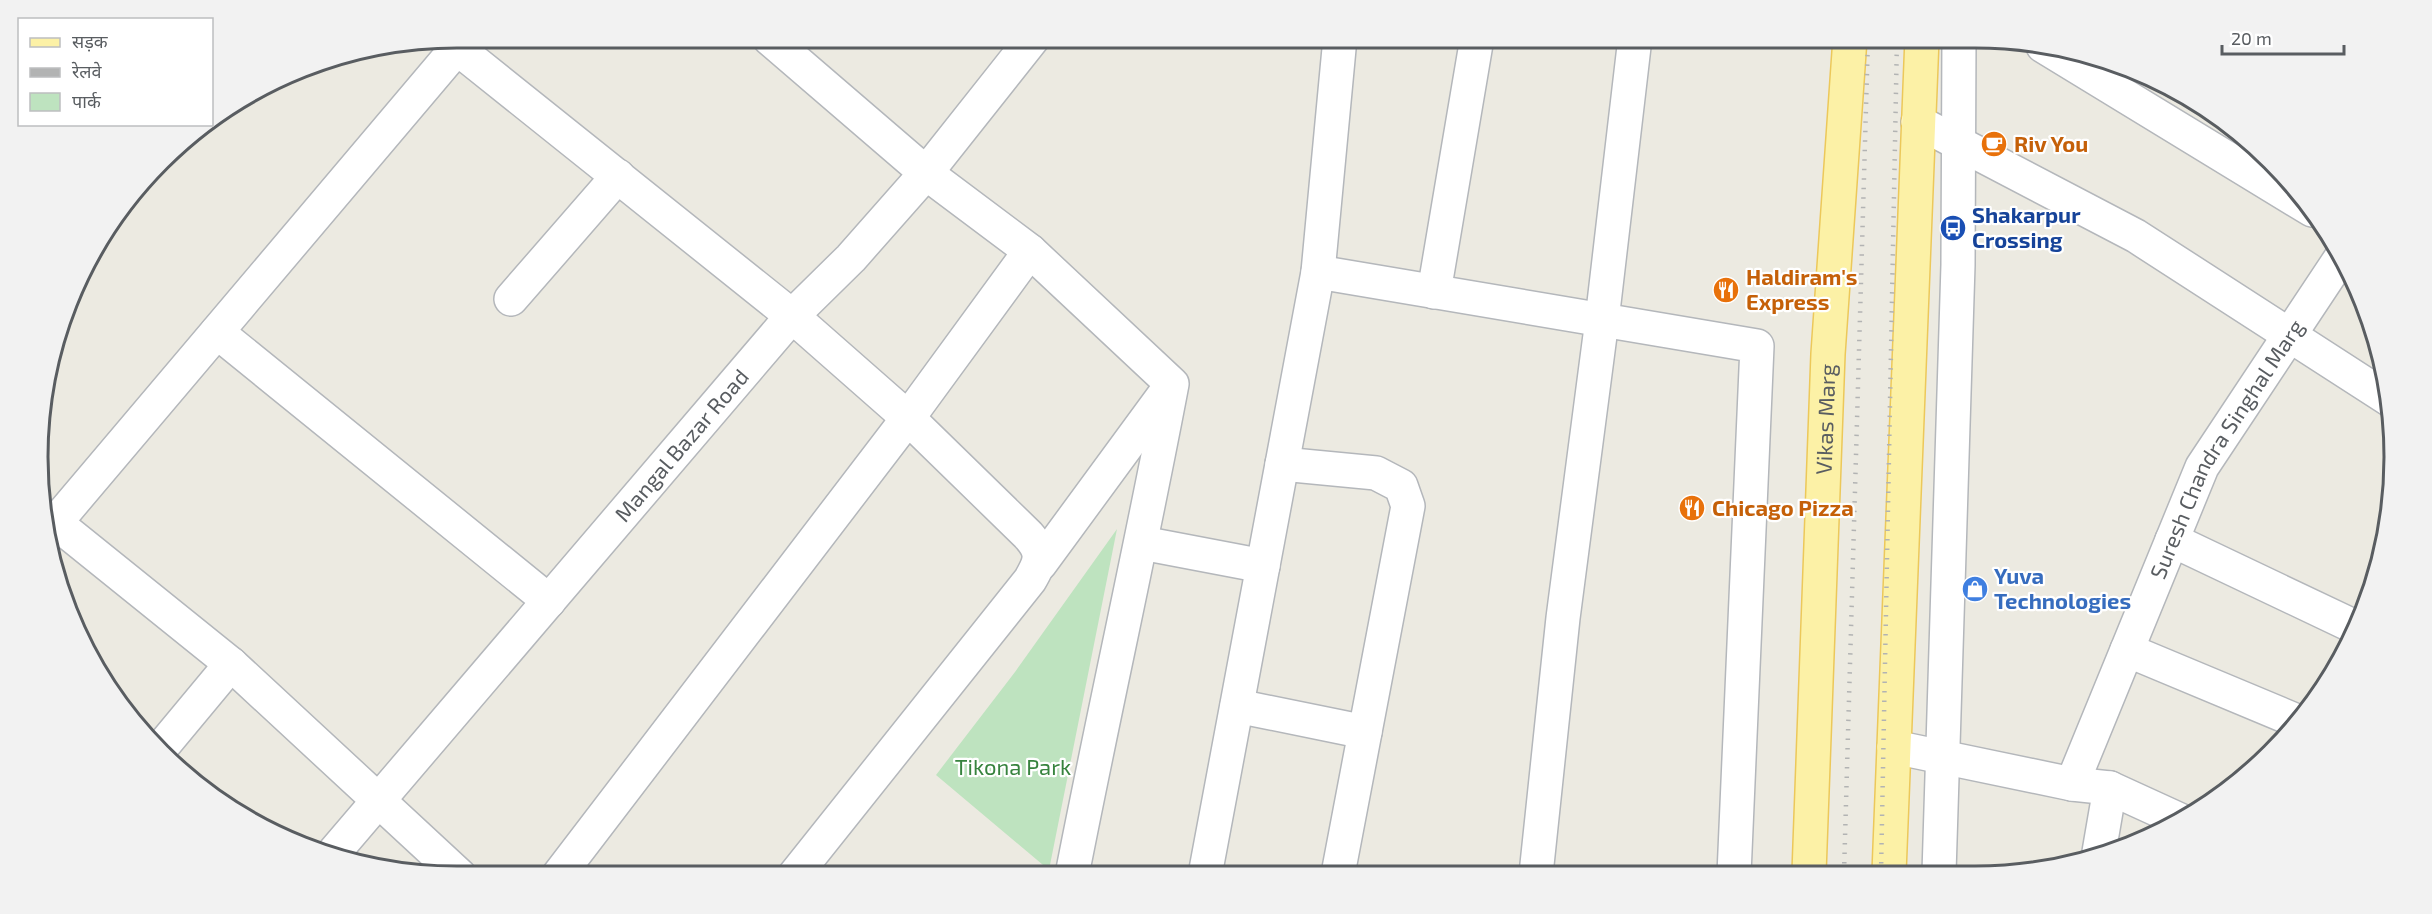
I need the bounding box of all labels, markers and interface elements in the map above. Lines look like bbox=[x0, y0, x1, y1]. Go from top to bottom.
legend bbox=[18, 18, 213, 126]
scale bar bbox=[2222, 18, 2344, 56]
text: 20 m bbox=[2231, 27, 2272, 49]
text: सड़क bbox=[72, 30, 109, 52]
text: रेलवे bbox=[71, 60, 103, 82]
text: पार्क bbox=[72, 90, 102, 112]
cafe icon: Riv You bbox=[1979, 129, 2009, 159]
place label: Riv You bbox=[2014, 130, 2088, 156]
place label: Shakarpur Crossing bbox=[1972, 201, 2081, 252]
bus stop icon: Shakarpur Crossing bbox=[1938, 213, 1968, 243]
place label: Haldiram's Express bbox=[1746, 263, 1858, 314]
restaurant icon: Haldiram's Express bbox=[1711, 275, 1741, 305]
street label: Suresh Chandra Singhal Marg bbox=[2144, 314, 2308, 582]
street label: Mangal Bazar Road bbox=[609, 363, 753, 526]
street label: Vikas Marg bbox=[1810, 364, 1840, 475]
restaurant icon: Chicago Pizza bbox=[1677, 493, 1707, 523]
place label: Chicago Pizza bbox=[1712, 494, 1854, 520]
place label: Yuva Technologies bbox=[1994, 562, 2131, 613]
shop icon: Yuva Technologies bbox=[1960, 574, 1990, 604]
park label: Tikona Park bbox=[955, 753, 1071, 779]

